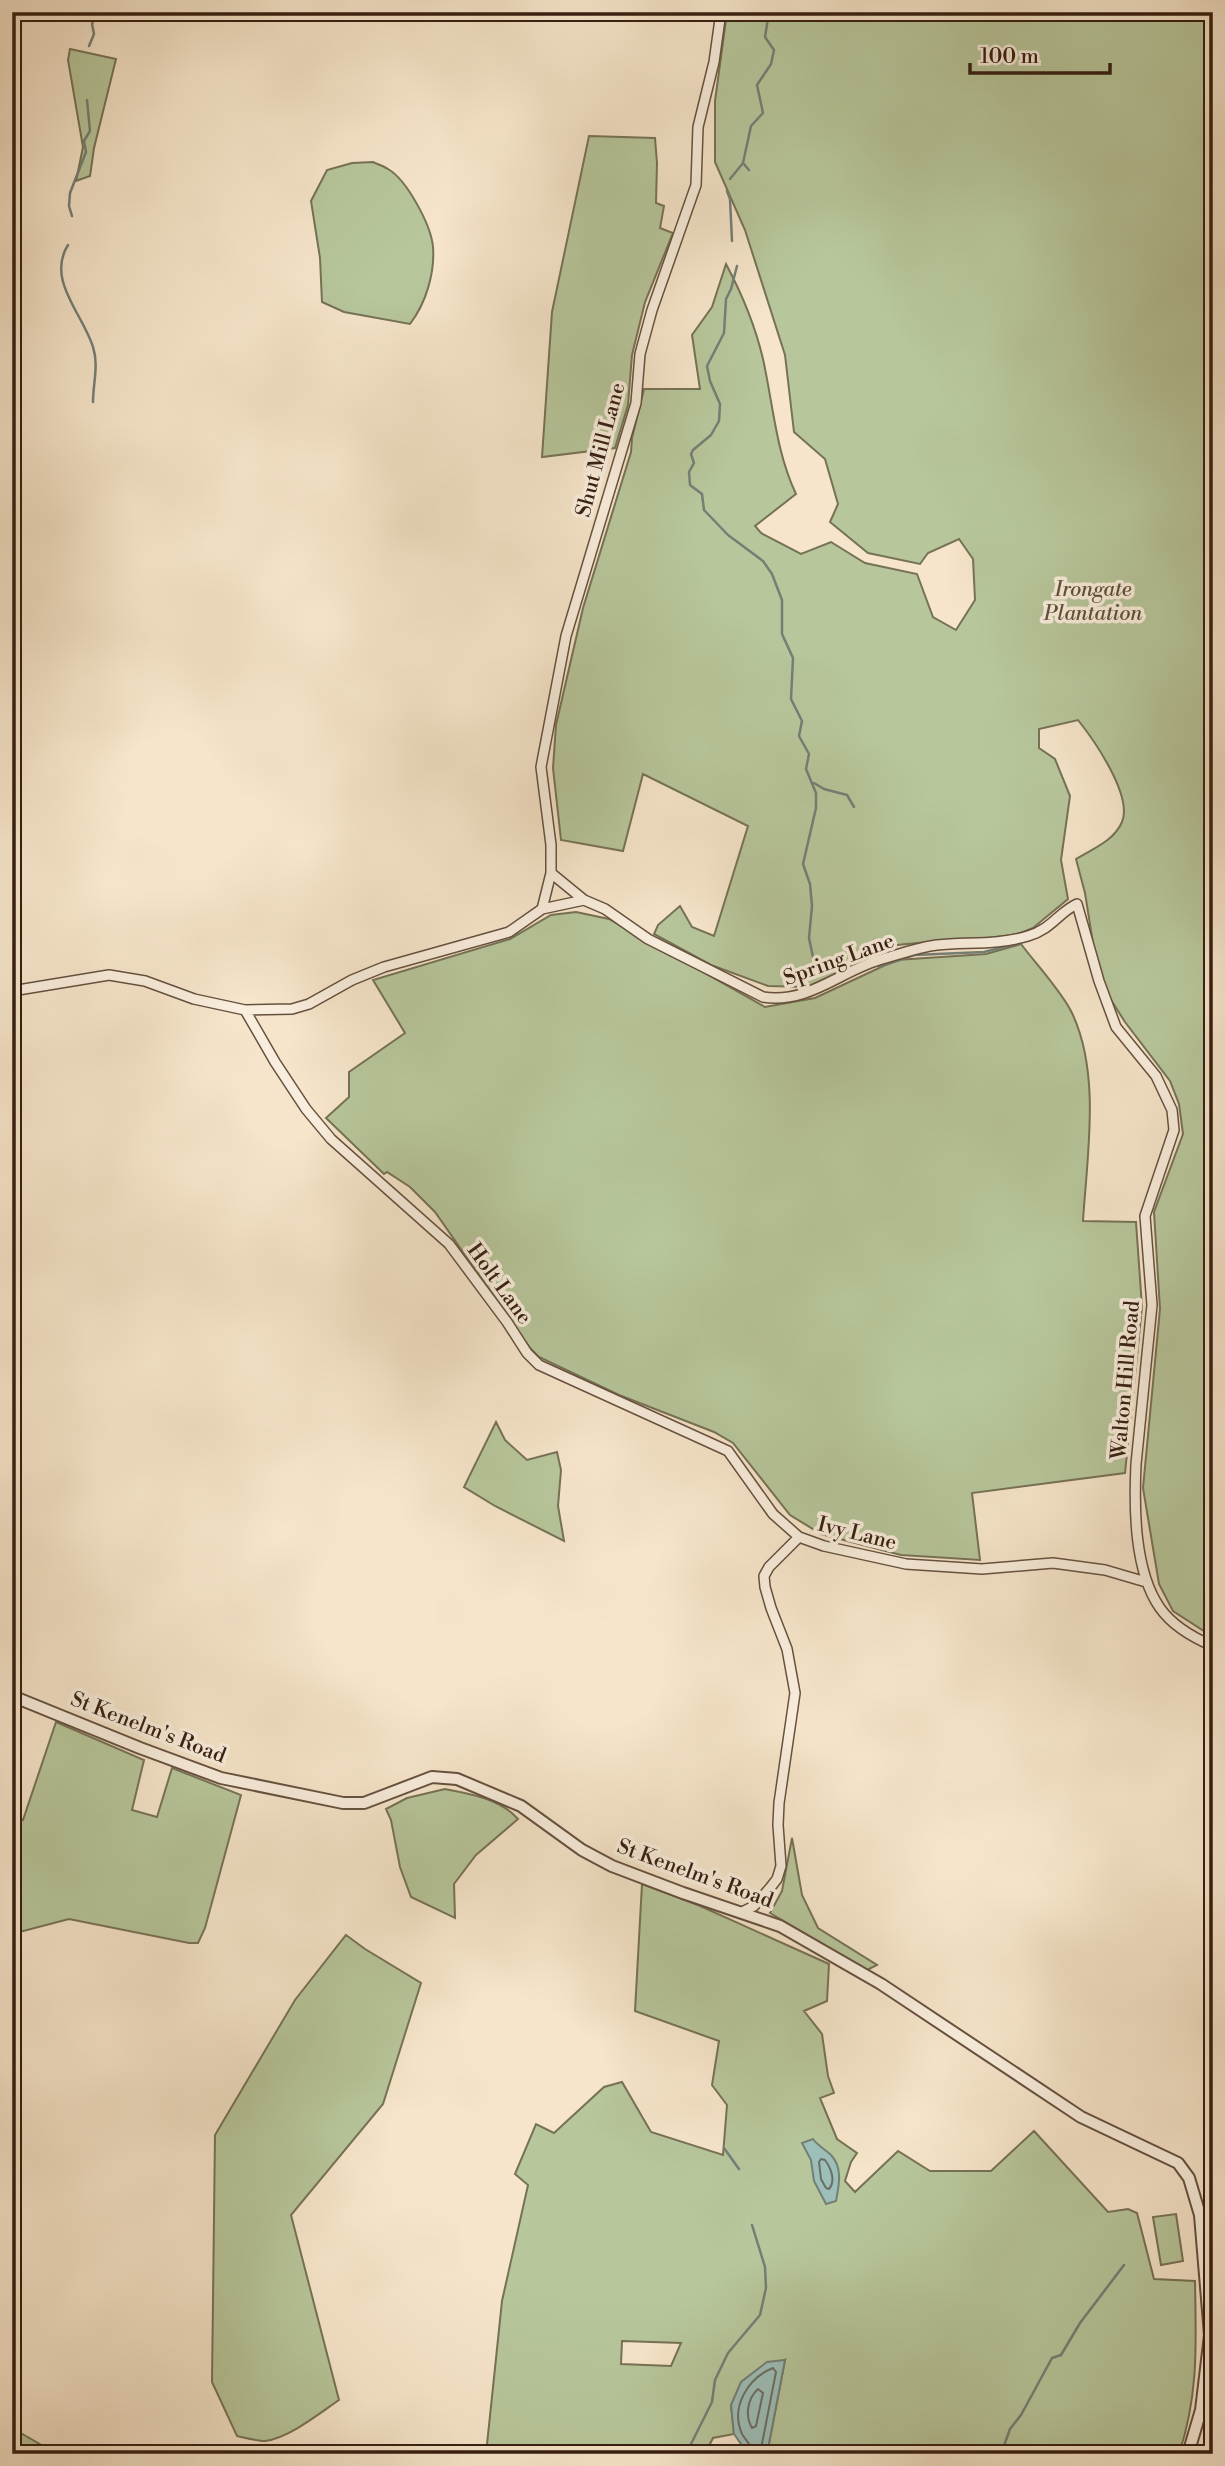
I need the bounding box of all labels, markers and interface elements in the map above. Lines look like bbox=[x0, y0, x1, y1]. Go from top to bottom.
scale bar bbox=[970, 32, 1110, 76]
text: 100 m bbox=[980, 44, 1039, 70]
street label: Shut Mill Lane bbox=[571, 380, 631, 520]
park label: Irongate Plantation bbox=[1043, 577, 1142, 627]
street label: Spring Lane bbox=[780, 928, 898, 992]
street label: Holt Lane bbox=[461, 1238, 537, 1330]
street label: Walton Hill Road bbox=[1106, 1299, 1146, 1462]
street label: Ivy Lane bbox=[815, 1512, 899, 1556]
street label: St Kenelm's Road bbox=[67, 1686, 229, 1770]
street label: St Kenelm's Road bbox=[613, 1834, 777, 1914]

